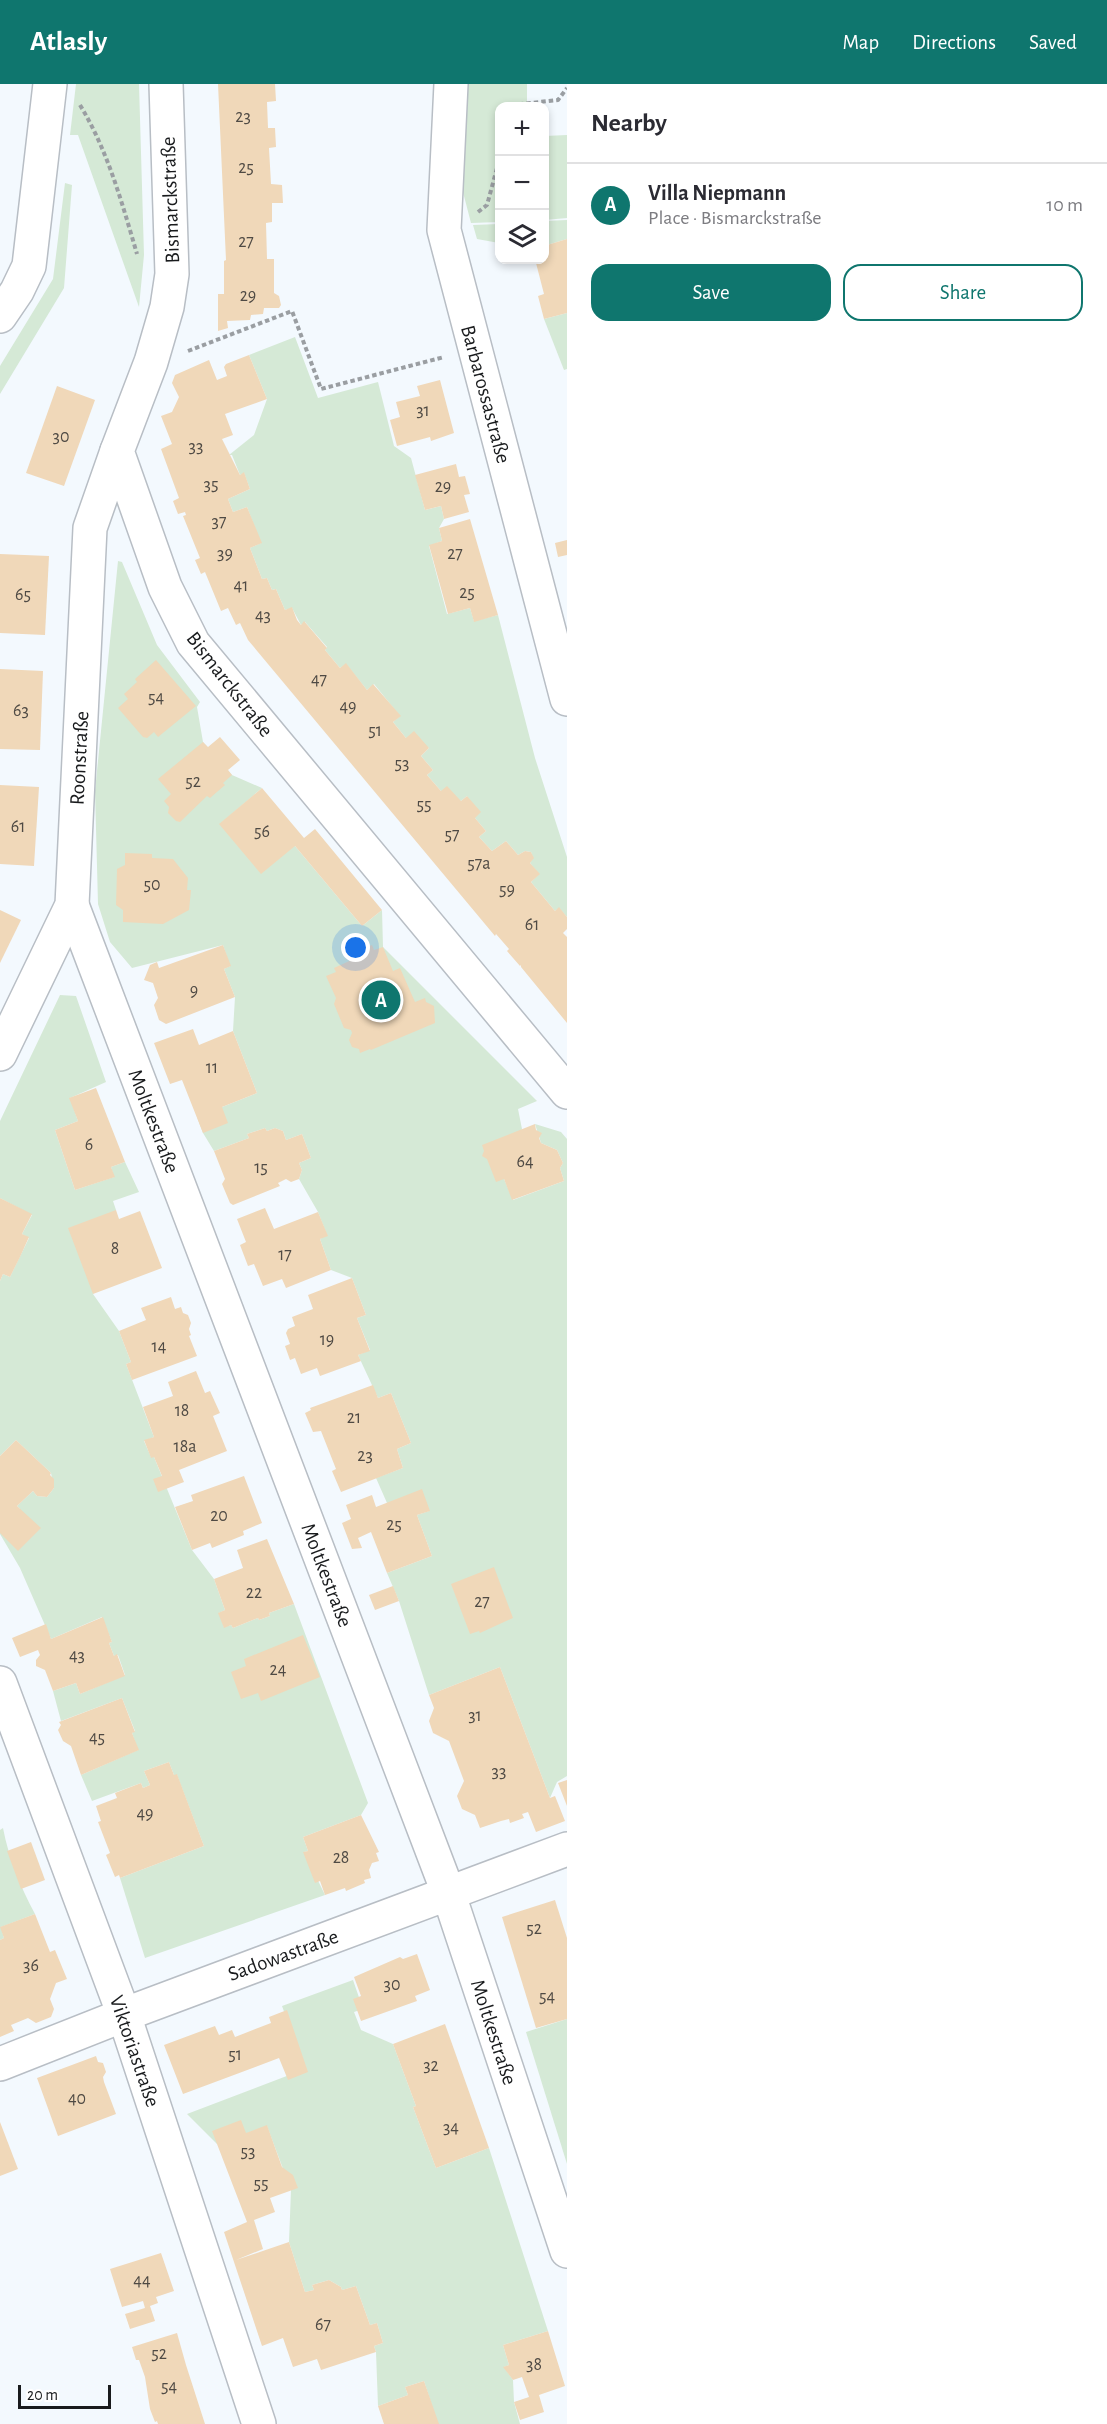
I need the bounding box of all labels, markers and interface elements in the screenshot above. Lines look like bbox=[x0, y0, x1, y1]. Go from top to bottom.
text: Atlasly bbox=[30, 28, 107, 56]
text: Map bbox=[843, 32, 879, 53]
text: Directions bbox=[912, 32, 996, 53]
text: Saved bbox=[1029, 32, 1077, 53]
map controls bbox=[495, 102, 549, 264]
button: + bbox=[495, 102, 549, 156]
house number: 23 bbox=[235, 108, 251, 126]
text: Nearby bbox=[591, 110, 667, 136]
street label: Bismarckstraße bbox=[158, 136, 183, 264]
button: − bbox=[495, 156, 549, 210]
house number: 25 bbox=[238, 159, 254, 177]
text: Villa Niepmann bbox=[648, 182, 786, 204]
text: A bbox=[605, 195, 617, 215]
text: 10 m bbox=[1046, 195, 1083, 215]
text: Place · Bismarckstraße bbox=[648, 208, 822, 228]
button: layers bbox=[495, 210, 549, 264]
house number: 27 bbox=[238, 233, 254, 251]
button: Save bbox=[591, 264, 831, 321]
button: Share bbox=[843, 264, 1083, 321]
house number: 29 bbox=[240, 287, 256, 305]
street label: Barbarossastraße bbox=[457, 323, 514, 466]
house number: 31 bbox=[416, 402, 430, 420]
house number: 30 bbox=[53, 428, 69, 446]
house number: 33 bbox=[189, 438, 203, 456]
house number: 35 bbox=[204, 476, 218, 494]
house number: 29 bbox=[435, 478, 451, 496]
house number: 37 bbox=[212, 513, 226, 531]
house number: 39 bbox=[217, 545, 233, 563]
house number: 27 bbox=[447, 545, 463, 563]
house number: 41 bbox=[234, 577, 248, 595]
house number: 25 bbox=[459, 584, 475, 602]
house number: 65 bbox=[15, 586, 31, 604]
house number: 43 bbox=[255, 607, 271, 625]
street label: Bismarckstraße bbox=[182, 628, 277, 741]
house number: 47 bbox=[311, 671, 327, 689]
house number: 54 bbox=[148, 689, 164, 707]
house number: 49 bbox=[339, 698, 357, 716]
house number: 63 bbox=[13, 702, 29, 720]
street label: Roonstraße bbox=[67, 710, 92, 806]
house number: 51 bbox=[368, 722, 382, 740]
house number: 53 bbox=[395, 755, 409, 773]
house number: 52 bbox=[185, 773, 201, 791]
house number: 55 bbox=[416, 796, 432, 814]
house number: 61 bbox=[11, 818, 25, 836]
house number: 56 bbox=[254, 823, 270, 841]
house number: 57 bbox=[444, 826, 460, 844]
house number: 57a bbox=[467, 855, 491, 873]
house number: 50 bbox=[143, 876, 161, 894]
house number: 59 bbox=[499, 881, 515, 899]
house number: 61 bbox=[525, 916, 539, 934]
your location bbox=[341, 933, 370, 962]
pin: A bbox=[362, 978, 400, 1022]
house number: 9 bbox=[190, 982, 198, 1000]
house number: 11 bbox=[206, 1059, 218, 1077]
street label: Moltkestraße bbox=[124, 1066, 183, 1176]
house number: 6 bbox=[85, 1136, 93, 1154]
house number: 64 bbox=[516, 1153, 534, 1171]
house number: 15 bbox=[254, 1159, 268, 1177]
house number: 8 bbox=[111, 1240, 119, 1258]
house number: 17 bbox=[278, 1246, 292, 1264]
house number: 19 bbox=[320, 1331, 334, 1349]
house number: 14 bbox=[152, 1338, 167, 1356]
house number: 18 bbox=[175, 1402, 189, 1420]
house number: 21 bbox=[347, 1409, 361, 1427]
house number: 18a bbox=[173, 1438, 197, 1456]
house number: 23 bbox=[357, 1447, 373, 1465]
house number: 20 bbox=[210, 1507, 228, 1525]
house number: 25 bbox=[386, 1516, 402, 1534]
street label: Moltkestraße bbox=[297, 1520, 356, 1630]
house number: 22 bbox=[246, 1584, 262, 1602]
house number: 27 bbox=[474, 1593, 490, 1611]
house number: 43 bbox=[69, 1647, 85, 1665]
house number: 24 bbox=[270, 1661, 287, 1679]
house number: 31 bbox=[468, 1707, 482, 1725]
house number: 45 bbox=[89, 1729, 105, 1747]
house number: 33 bbox=[492, 1763, 506, 1781]
house number: 49 bbox=[136, 1805, 154, 1823]
house number: 28 bbox=[333, 1849, 349, 1867]
house number: 52 bbox=[526, 1920, 542, 1938]
street label: Sadowastraße bbox=[225, 1926, 341, 1985]
house number: 36 bbox=[23, 1957, 39, 1975]
house number: 30 bbox=[384, 1976, 400, 1994]
street label: Moltkestraße bbox=[467, 1977, 520, 2087]
house number: 54 bbox=[539, 1988, 555, 2006]
street label: Viktoriastraße bbox=[106, 1993, 163, 2110]
house number: 51 bbox=[228, 2046, 242, 2064]
house number: 32 bbox=[423, 2057, 439, 2075]
house number: 40 bbox=[68, 2090, 86, 2108]
house number: 34 bbox=[443, 2119, 459, 2137]
house number: 53 bbox=[241, 2143, 255, 2161]
house number: 55 bbox=[253, 2175, 269, 2193]
house number: 44 bbox=[133, 2272, 151, 2290]
house number: 67 bbox=[315, 2316, 331, 2334]
house number: 52 bbox=[151, 2345, 167, 2363]
house number: 38 bbox=[526, 2356, 542, 2374]
house number: 54 bbox=[161, 2378, 177, 2396]
scale bar bbox=[18, 2382, 111, 2410]
text: 20 m bbox=[27, 2387, 58, 2403]

